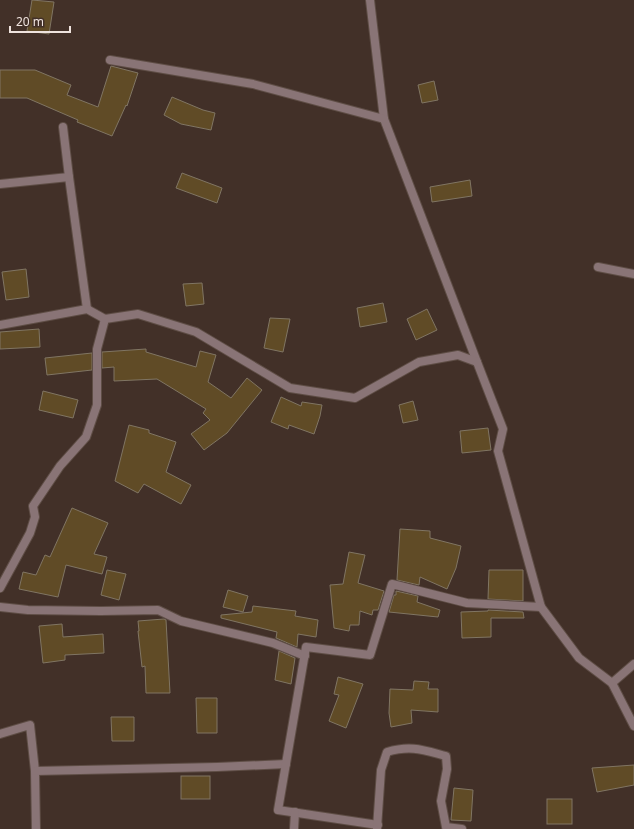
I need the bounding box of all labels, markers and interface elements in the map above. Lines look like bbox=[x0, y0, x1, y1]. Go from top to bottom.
scale bar bbox=[10, 8, 70, 34]
text: 20 m bbox=[16, 13, 44, 30]

